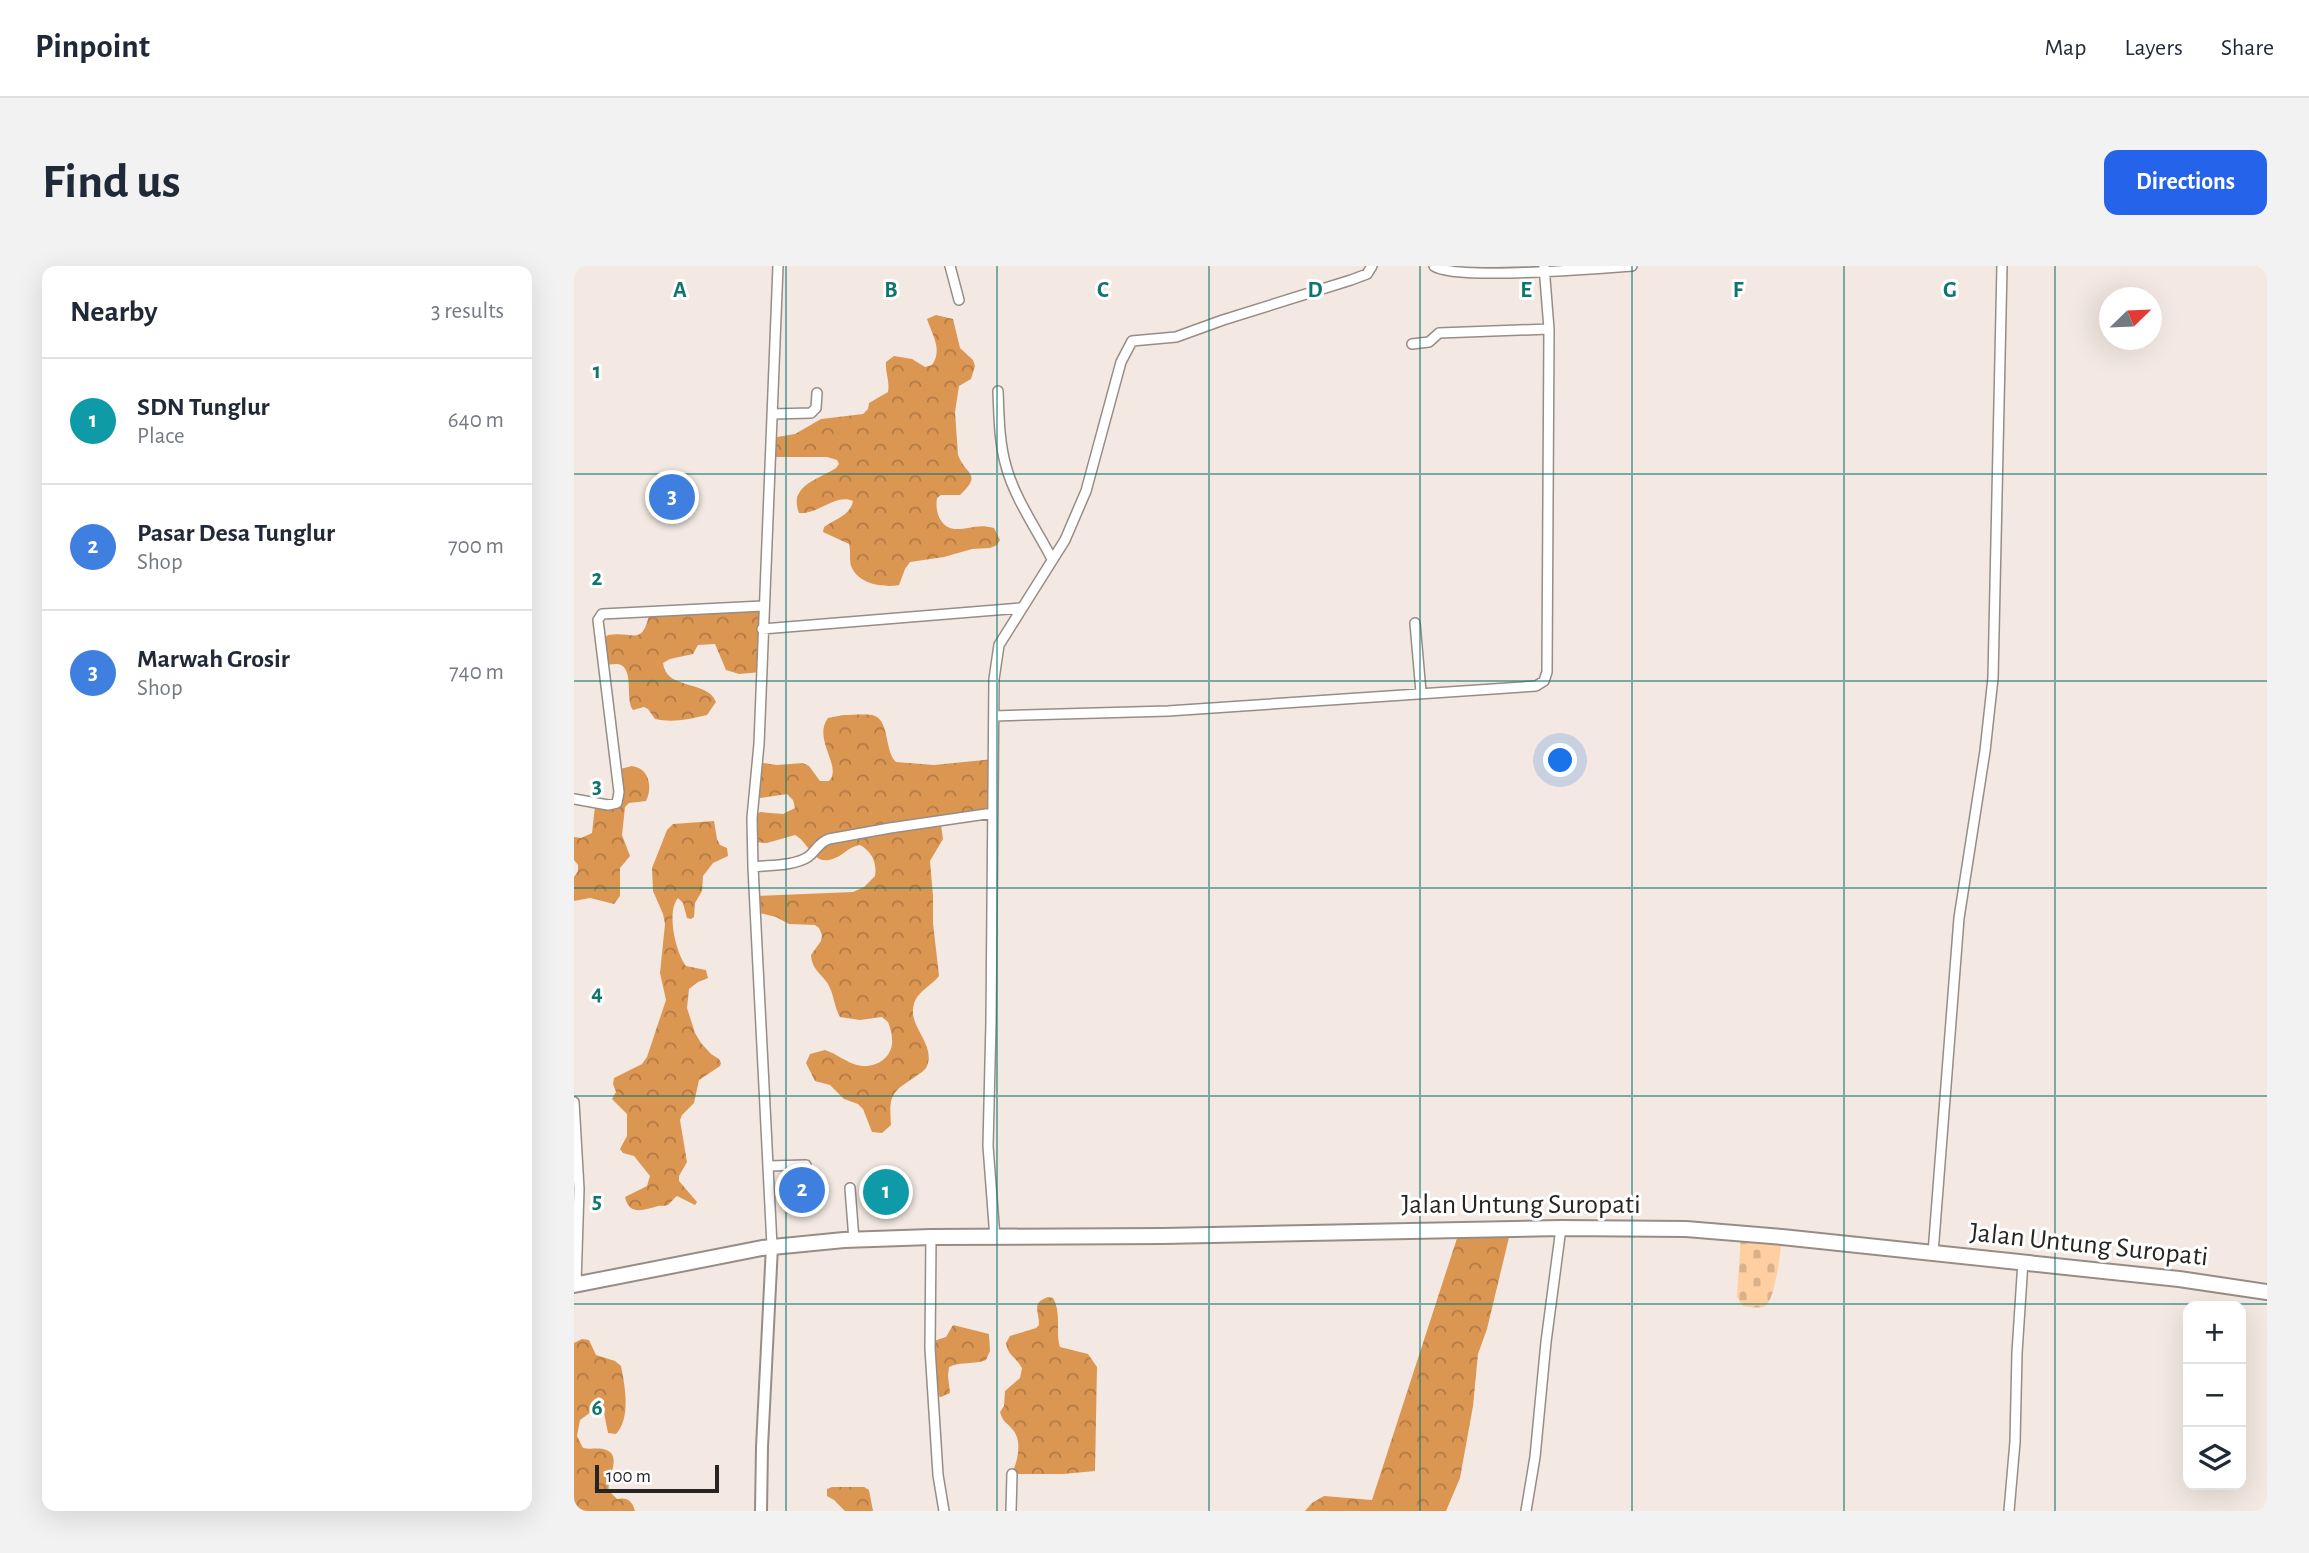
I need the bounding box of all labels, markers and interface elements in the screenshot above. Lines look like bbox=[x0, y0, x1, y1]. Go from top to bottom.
text: Pinpoint bbox=[35, 31, 150, 64]
text: Map bbox=[2044, 36, 2086, 60]
text: Layers bbox=[2124, 36, 2183, 60]
text: Share bbox=[2221, 36, 2274, 60]
button: Directions bbox=[2104, 150, 2267, 215]
text: Find us bbox=[42, 158, 181, 207]
text: A bbox=[673, 279, 687, 302]
text: B bbox=[884, 279, 898, 302]
text: C bbox=[1097, 279, 1109, 302]
text: D bbox=[1307, 279, 1323, 302]
text: E bbox=[1520, 279, 1532, 302]
text: F bbox=[1733, 279, 1744, 302]
text: G bbox=[1943, 279, 1957, 302]
north arrow bbox=[2099, 287, 2162, 350]
text: Nearby bbox=[70, 297, 158, 327]
text: 3 results bbox=[431, 300, 504, 323]
text: 1 bbox=[593, 360, 601, 383]
text: SDN Tunglur bbox=[137, 394, 270, 420]
text: 1 bbox=[89, 409, 97, 432]
text: 640 m bbox=[448, 409, 504, 432]
text: Place bbox=[137, 425, 185, 448]
pin: 3 bbox=[649, 471, 695, 523]
text: Pasar Desa Tunglur bbox=[137, 520, 335, 546]
text: 2 bbox=[88, 535, 98, 558]
text: 700 m bbox=[448, 535, 504, 558]
text: Shop bbox=[137, 551, 183, 574]
text: 2 bbox=[592, 567, 603, 590]
text: Marwah Grosir bbox=[137, 646, 290, 672]
text: 3 bbox=[88, 661, 98, 684]
text: 740 m bbox=[449, 661, 504, 684]
text: Shop bbox=[137, 677, 183, 700]
your location bbox=[1543, 743, 1577, 777]
text: 3 bbox=[592, 775, 602, 798]
text: 4 bbox=[591, 982, 603, 1005]
pin: 2 bbox=[779, 1164, 825, 1216]
pin: 1 bbox=[863, 1166, 909, 1218]
text: 5 bbox=[592, 1190, 602, 1213]
street label: Jalan Untung Suropati bbox=[1401, 1191, 1641, 1219]
street label: Jalan Untung Suropati bbox=[1968, 1219, 2210, 1271]
map controls bbox=[2183, 1301, 2246, 1490]
button: + bbox=[2183, 1301, 2246, 1364]
button: − bbox=[2183, 1364, 2246, 1427]
text: 6 bbox=[591, 1397, 603, 1420]
button: layers bbox=[2183, 1427, 2246, 1490]
scale bar bbox=[595, 1462, 719, 1494]
text: 100 m bbox=[606, 1467, 651, 1486]

